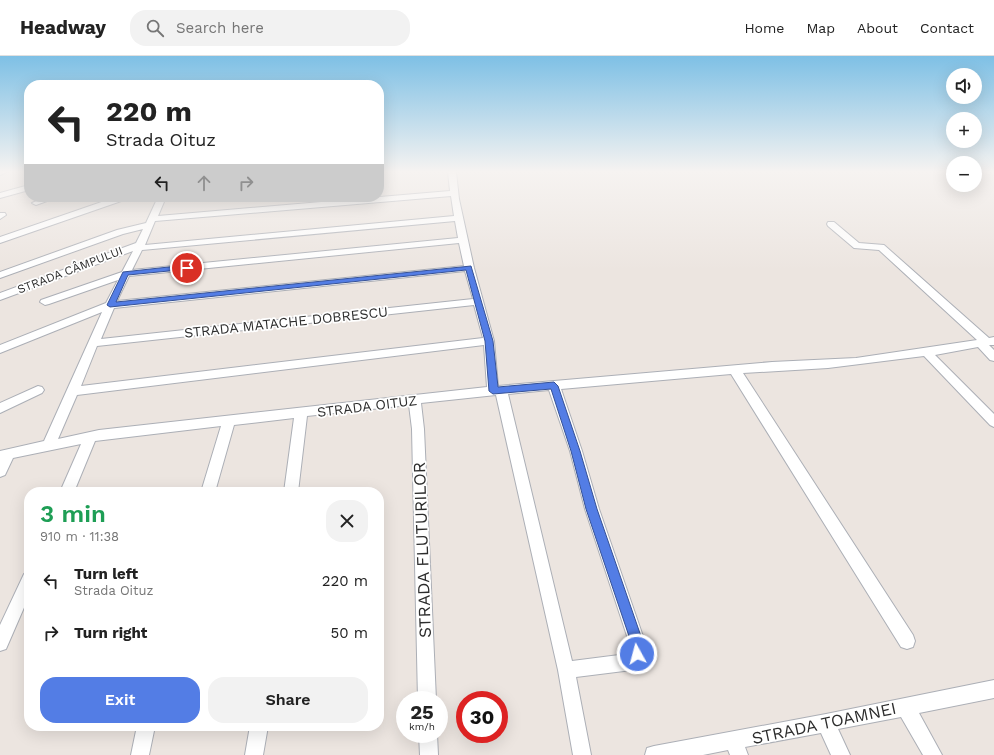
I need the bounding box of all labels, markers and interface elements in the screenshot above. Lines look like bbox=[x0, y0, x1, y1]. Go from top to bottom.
search box bbox=[130, 10, 410, 46]
text: Headway bbox=[20, 16, 106, 39]
icon: search bbox=[144, 17, 166, 39]
text: Search here bbox=[176, 19, 264, 37]
text: Home bbox=[744, 20, 784, 36]
text: Map bbox=[806, 20, 835, 36]
text: About bbox=[857, 20, 898, 36]
text: Contact bbox=[920, 20, 974, 36]
map controls bbox=[946, 68, 982, 192]
button: sound bbox=[946, 68, 982, 104]
text: 220 m bbox=[106, 95, 192, 128]
icon: left bbox=[40, 96, 92, 148]
button: + bbox=[946, 112, 982, 148]
text: Strada Oituz bbox=[106, 129, 216, 150]
button: − bbox=[946, 156, 982, 192]
icon: left bbox=[151, 172, 173, 194]
icon: ahead bbox=[193, 172, 215, 194]
icon: right bbox=[235, 172, 257, 194]
street label: STRADA CÂMPULUI bbox=[15, 243, 125, 297]
pin bbox=[170, 251, 204, 285]
icon: arrive bbox=[176, 257, 198, 279]
street label: STRADA MATACHE DOBRESCU bbox=[183, 303, 389, 341]
street label: STRADA OITUZ bbox=[316, 392, 418, 420]
street label: STRADA FLUTURILOR bbox=[409, 462, 435, 638]
text: 3 min bbox=[40, 500, 106, 528]
button: close bbox=[326, 500, 368, 542]
text: 910 m · 11:38 bbox=[40, 529, 119, 544]
text: Turn left bbox=[74, 565, 138, 583]
icon: left bbox=[40, 570, 62, 592]
text: 220 m bbox=[322, 572, 368, 590]
text: Strada Oituz bbox=[74, 583, 153, 598]
icon: right bbox=[40, 622, 62, 644]
text: Turn right bbox=[74, 624, 147, 642]
text: 50 m bbox=[331, 624, 368, 642]
position arrow bbox=[616, 633, 658, 675]
button: Exit bbox=[40, 677, 200, 723]
button: Share bbox=[208, 677, 368, 723]
speed limit sign: 30 bbox=[456, 691, 508, 743]
street label: STRADA TOAMNEI bbox=[750, 698, 898, 748]
text: 25 bbox=[410, 700, 434, 724]
text: km/h bbox=[409, 721, 435, 732]

